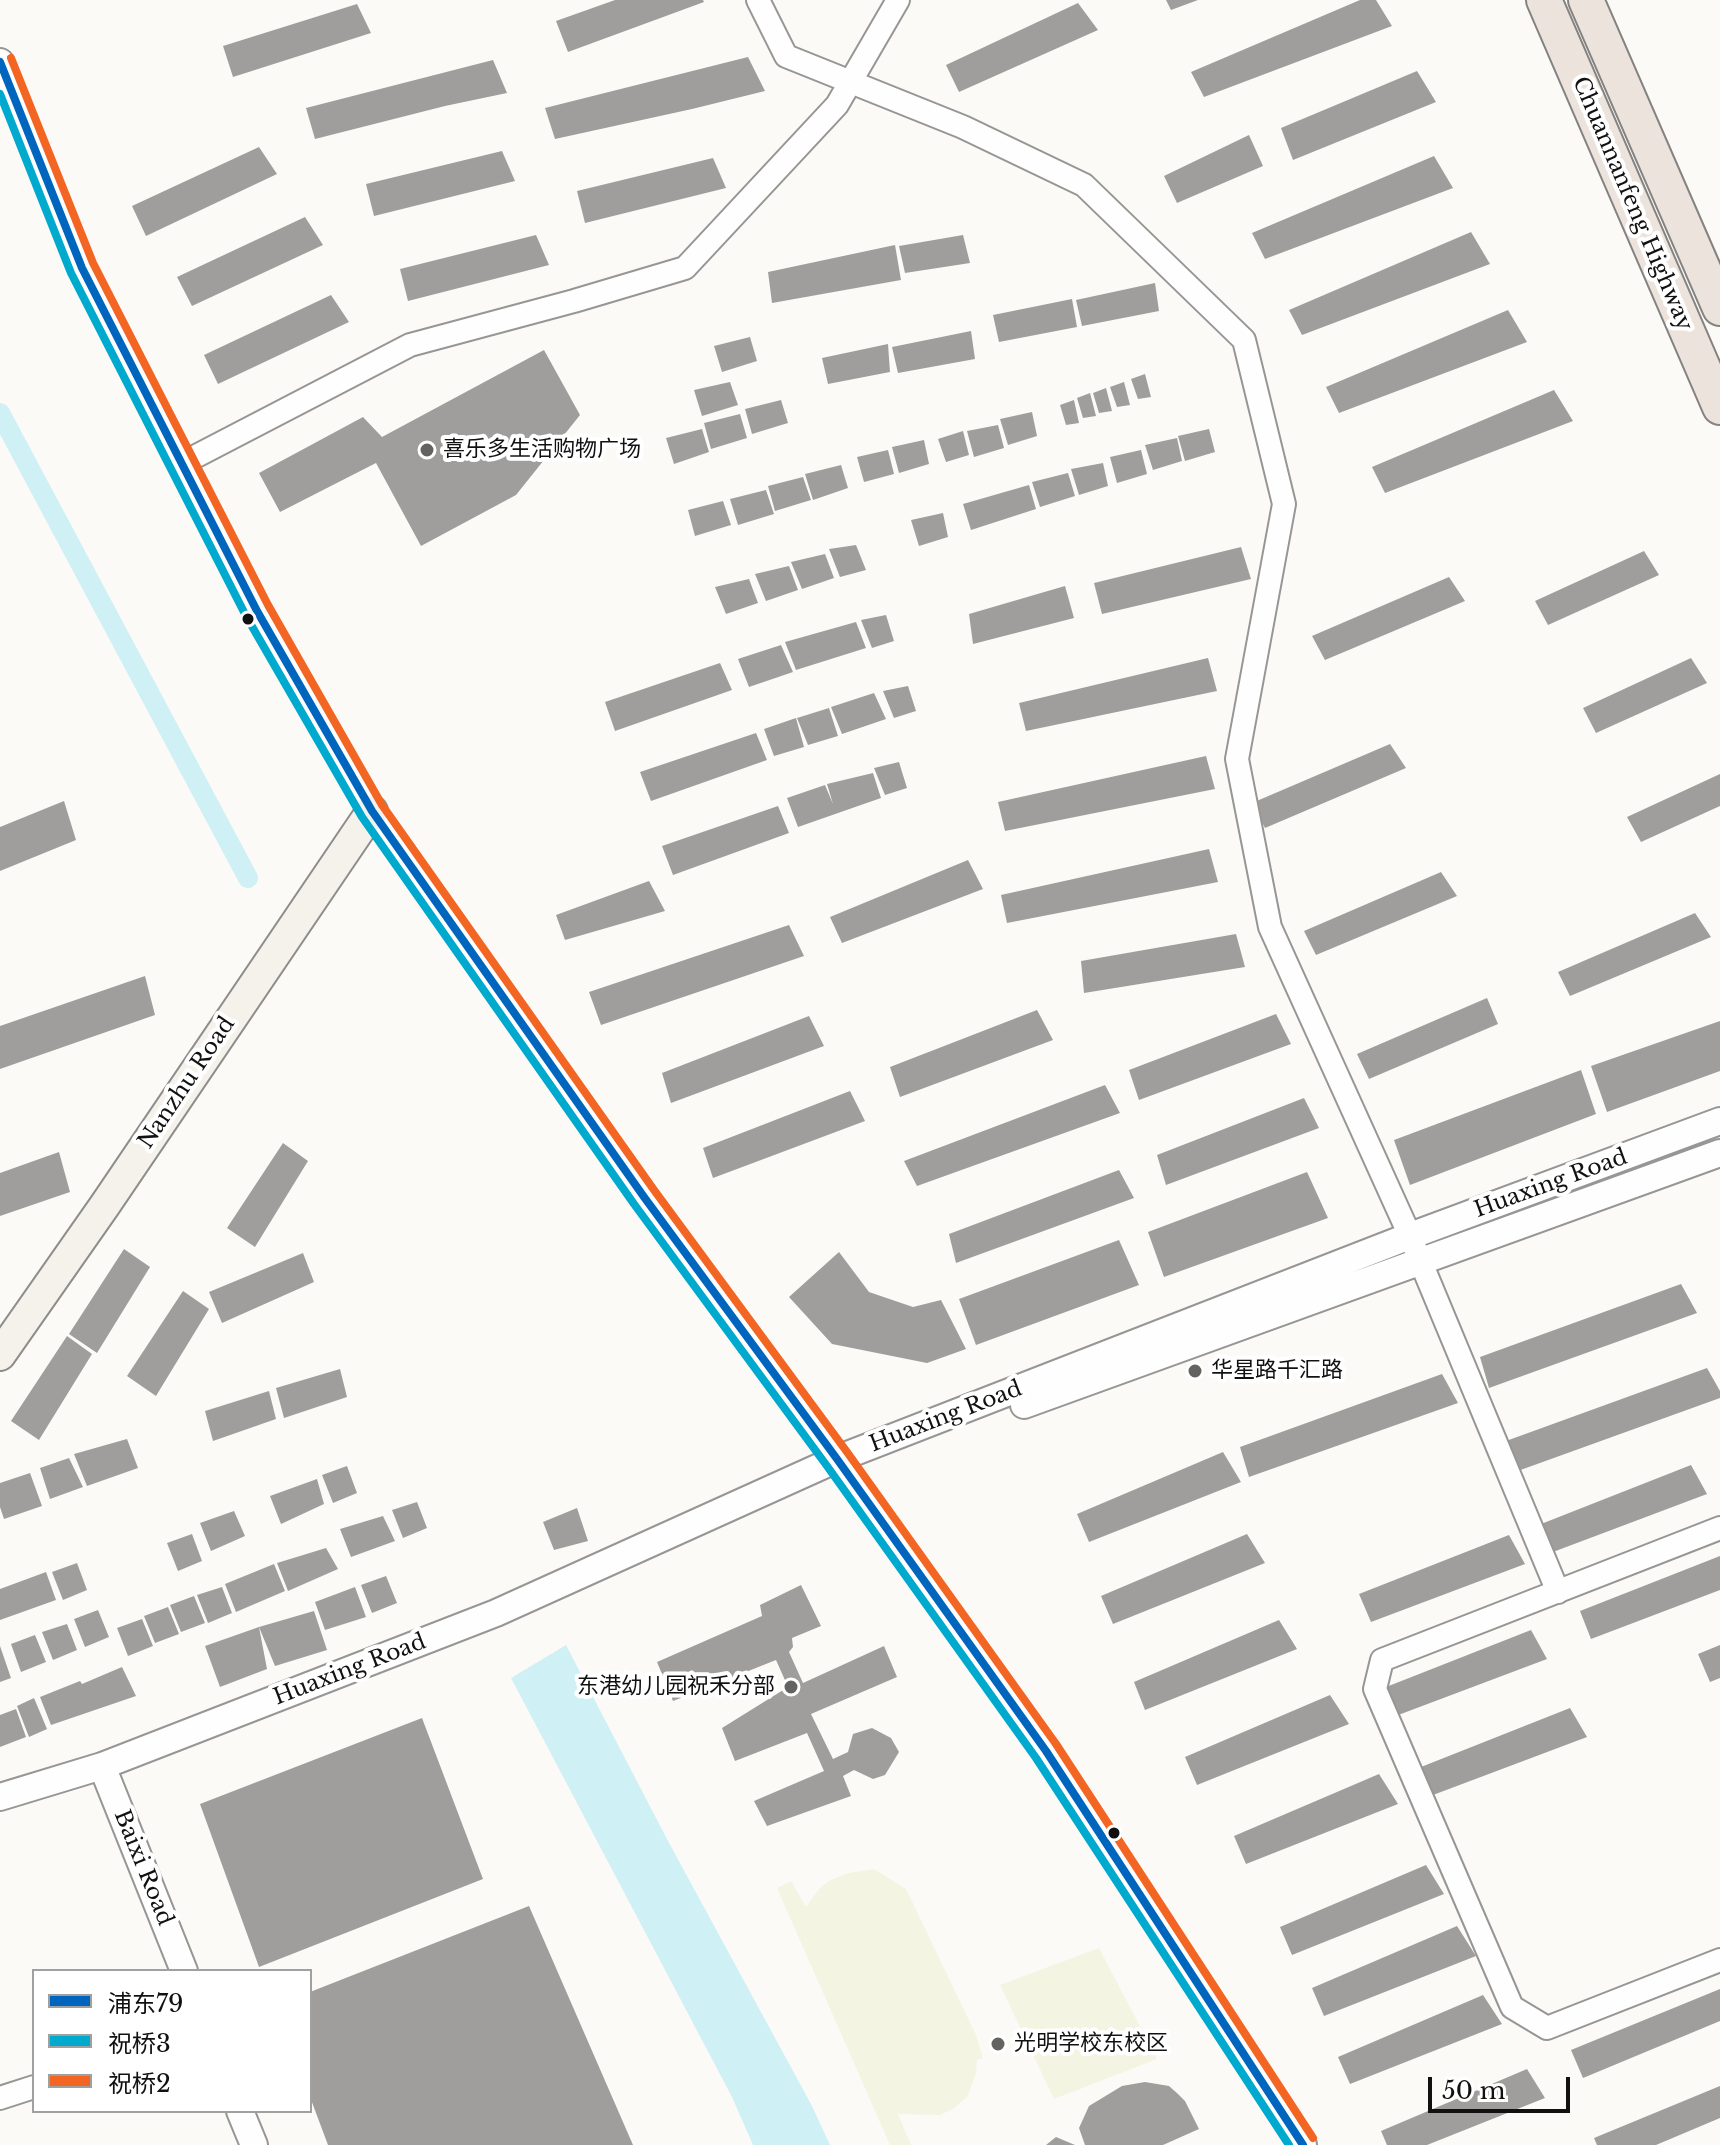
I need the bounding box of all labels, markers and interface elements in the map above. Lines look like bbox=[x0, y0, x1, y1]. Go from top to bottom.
street label: Chuannanfeng Highway bbox=[1566, 73, 1698, 335]
place label: 喜乐多生活购物广场 bbox=[443, 437, 641, 463]
marker: 喜乐多生活购物广场 bbox=[418, 441, 436, 459]
unlabelled marker bbox=[240, 611, 256, 627]
street label: Nanzhu Road bbox=[133, 1012, 241, 1154]
street label: Huaxing Road bbox=[1471, 1144, 1631, 1224]
place label: 华星路千汇路 bbox=[1211, 1358, 1343, 1384]
marker: 华星路千汇路 bbox=[1186, 1362, 1204, 1380]
street label: Huaxing Road bbox=[866, 1376, 1026, 1458]
street label: Huaxing Road bbox=[270, 1629, 430, 1711]
place label: 东港幼儿园祝禾分部 bbox=[577, 1674, 775, 1700]
marker: 东港幼儿园祝禾分部 bbox=[782, 1678, 800, 1696]
street label: Baixi Road bbox=[108, 1806, 178, 1930]
unlabelled marker bbox=[1106, 1825, 1122, 1841]
legend bbox=[32, 1969, 312, 2113]
text: 浦东79 bbox=[108, 1989, 183, 2018]
text: 祝桥3 bbox=[108, 2029, 171, 2058]
place label: 光明学校东校区 bbox=[1014, 2031, 1168, 2057]
marker: 光明学校东校区 bbox=[989, 2035, 1007, 2053]
scale bar bbox=[1432, 2061, 1574, 2111]
text: 祝桥2 bbox=[108, 2069, 171, 2098]
text: 50 m bbox=[1442, 2076, 1505, 2105]

